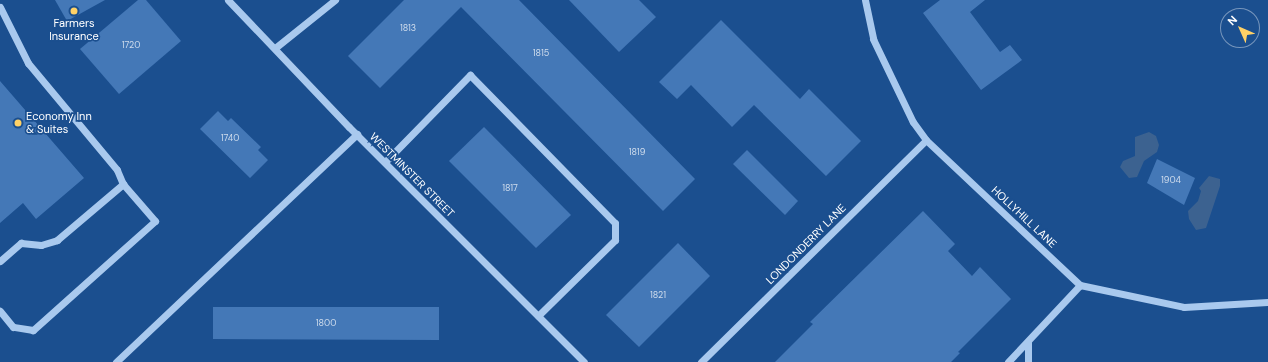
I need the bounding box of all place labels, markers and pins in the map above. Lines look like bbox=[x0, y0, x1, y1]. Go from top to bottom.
marker: Farmers Insurance bbox=[69, 6, 79, 16]
place label: Farmers Insurance bbox=[49, 17, 99, 43]
place label: Economy Inn & Suites bbox=[26, 110, 92, 136]
marker: Economy Inn & Suites bbox=[13, 118, 23, 128]

